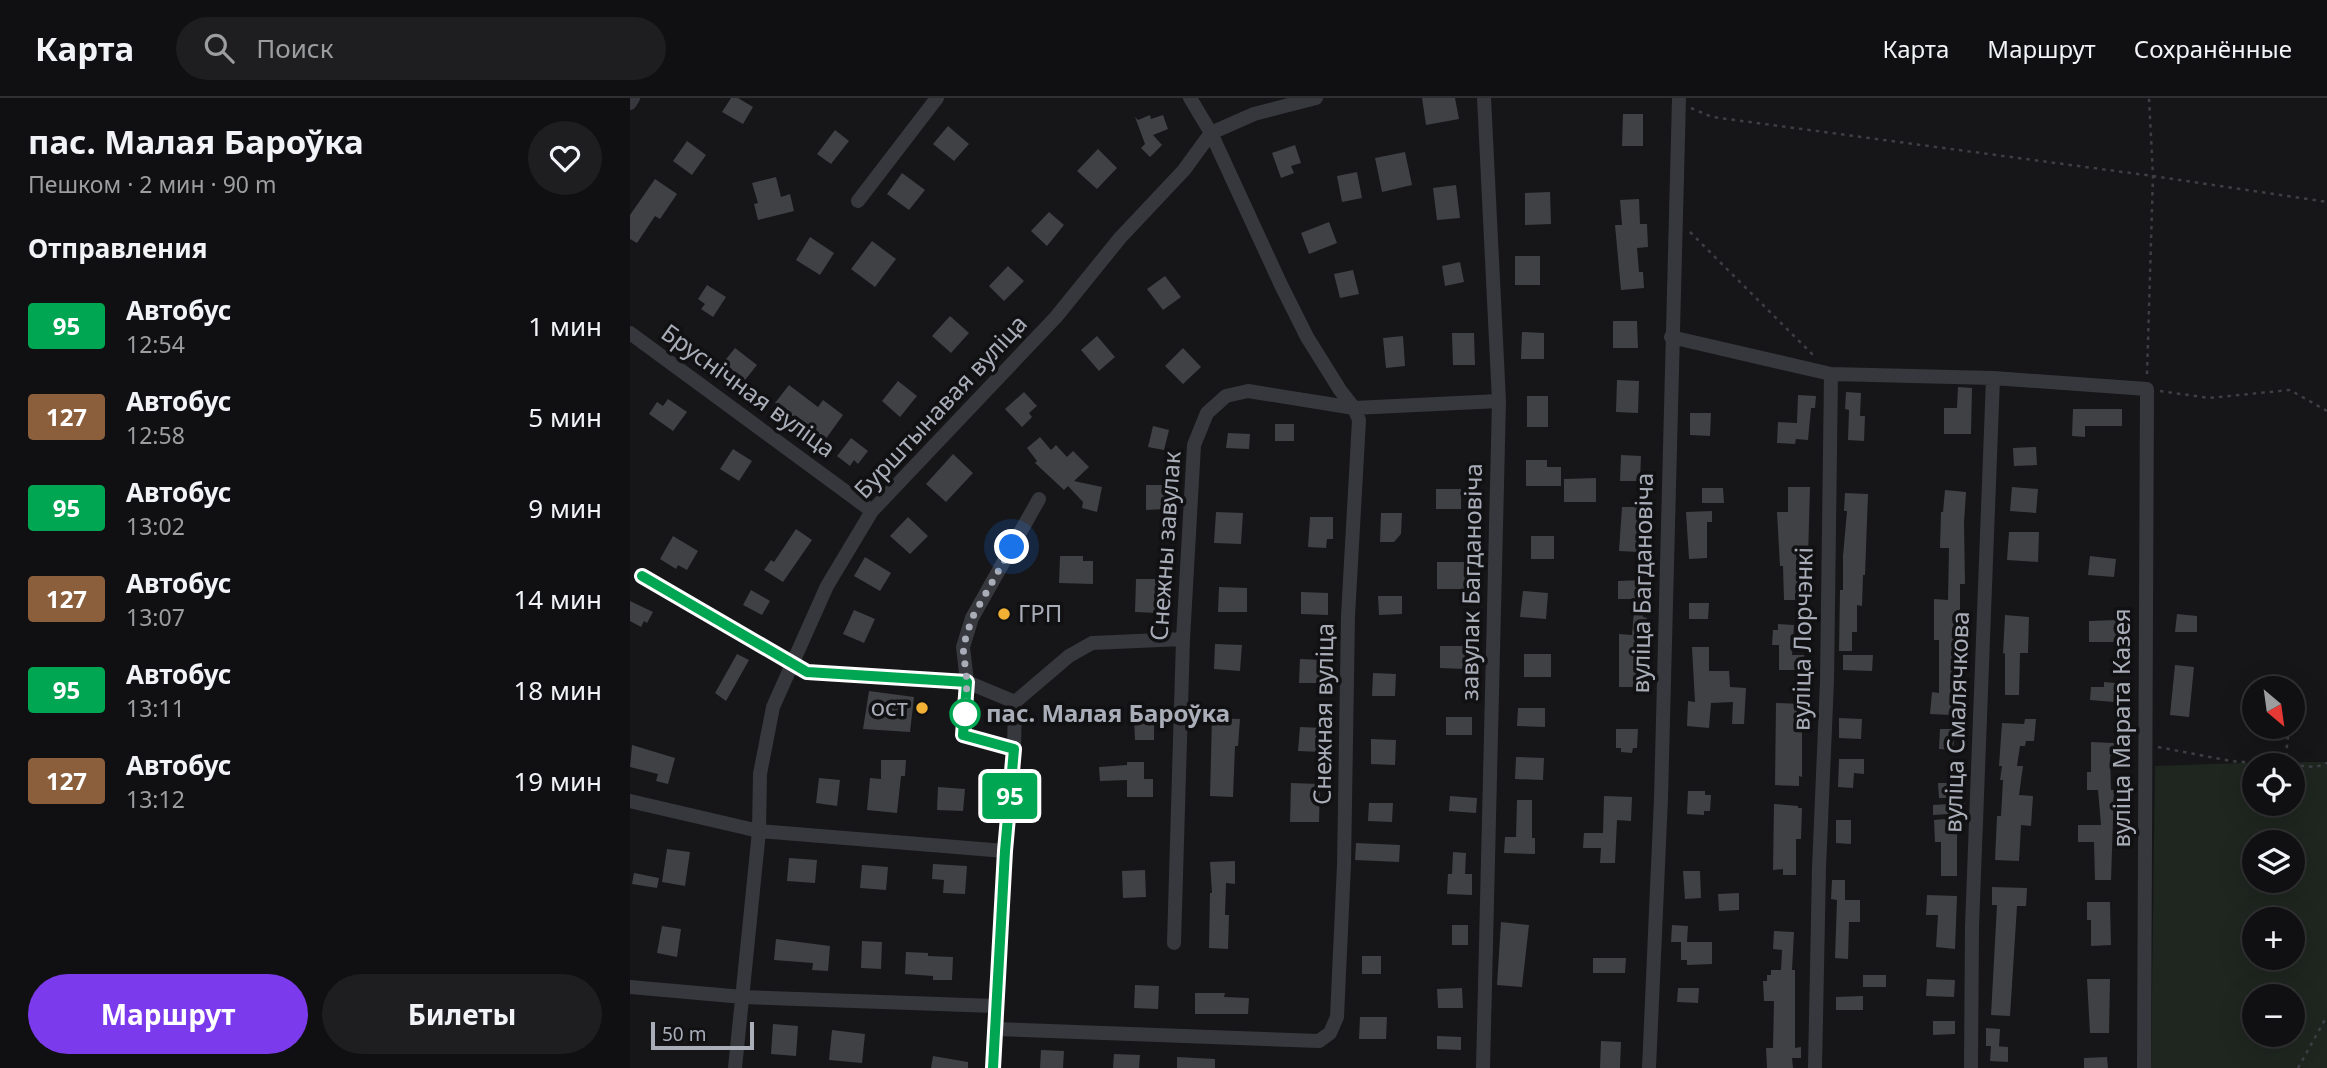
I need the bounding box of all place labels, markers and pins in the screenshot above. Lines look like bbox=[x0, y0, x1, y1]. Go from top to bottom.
place label: ГРП bbox=[1018, 596, 1062, 629]
marker: ГРП bbox=[996, 606, 1012, 622]
place label: ост bbox=[871, 690, 908, 723]
place label: пас. Малая Бароўка bbox=[986, 696, 1230, 729]
marker: пас. Малая Бароўка bbox=[950, 699, 980, 729]
marker: ост bbox=[914, 700, 930, 716]

